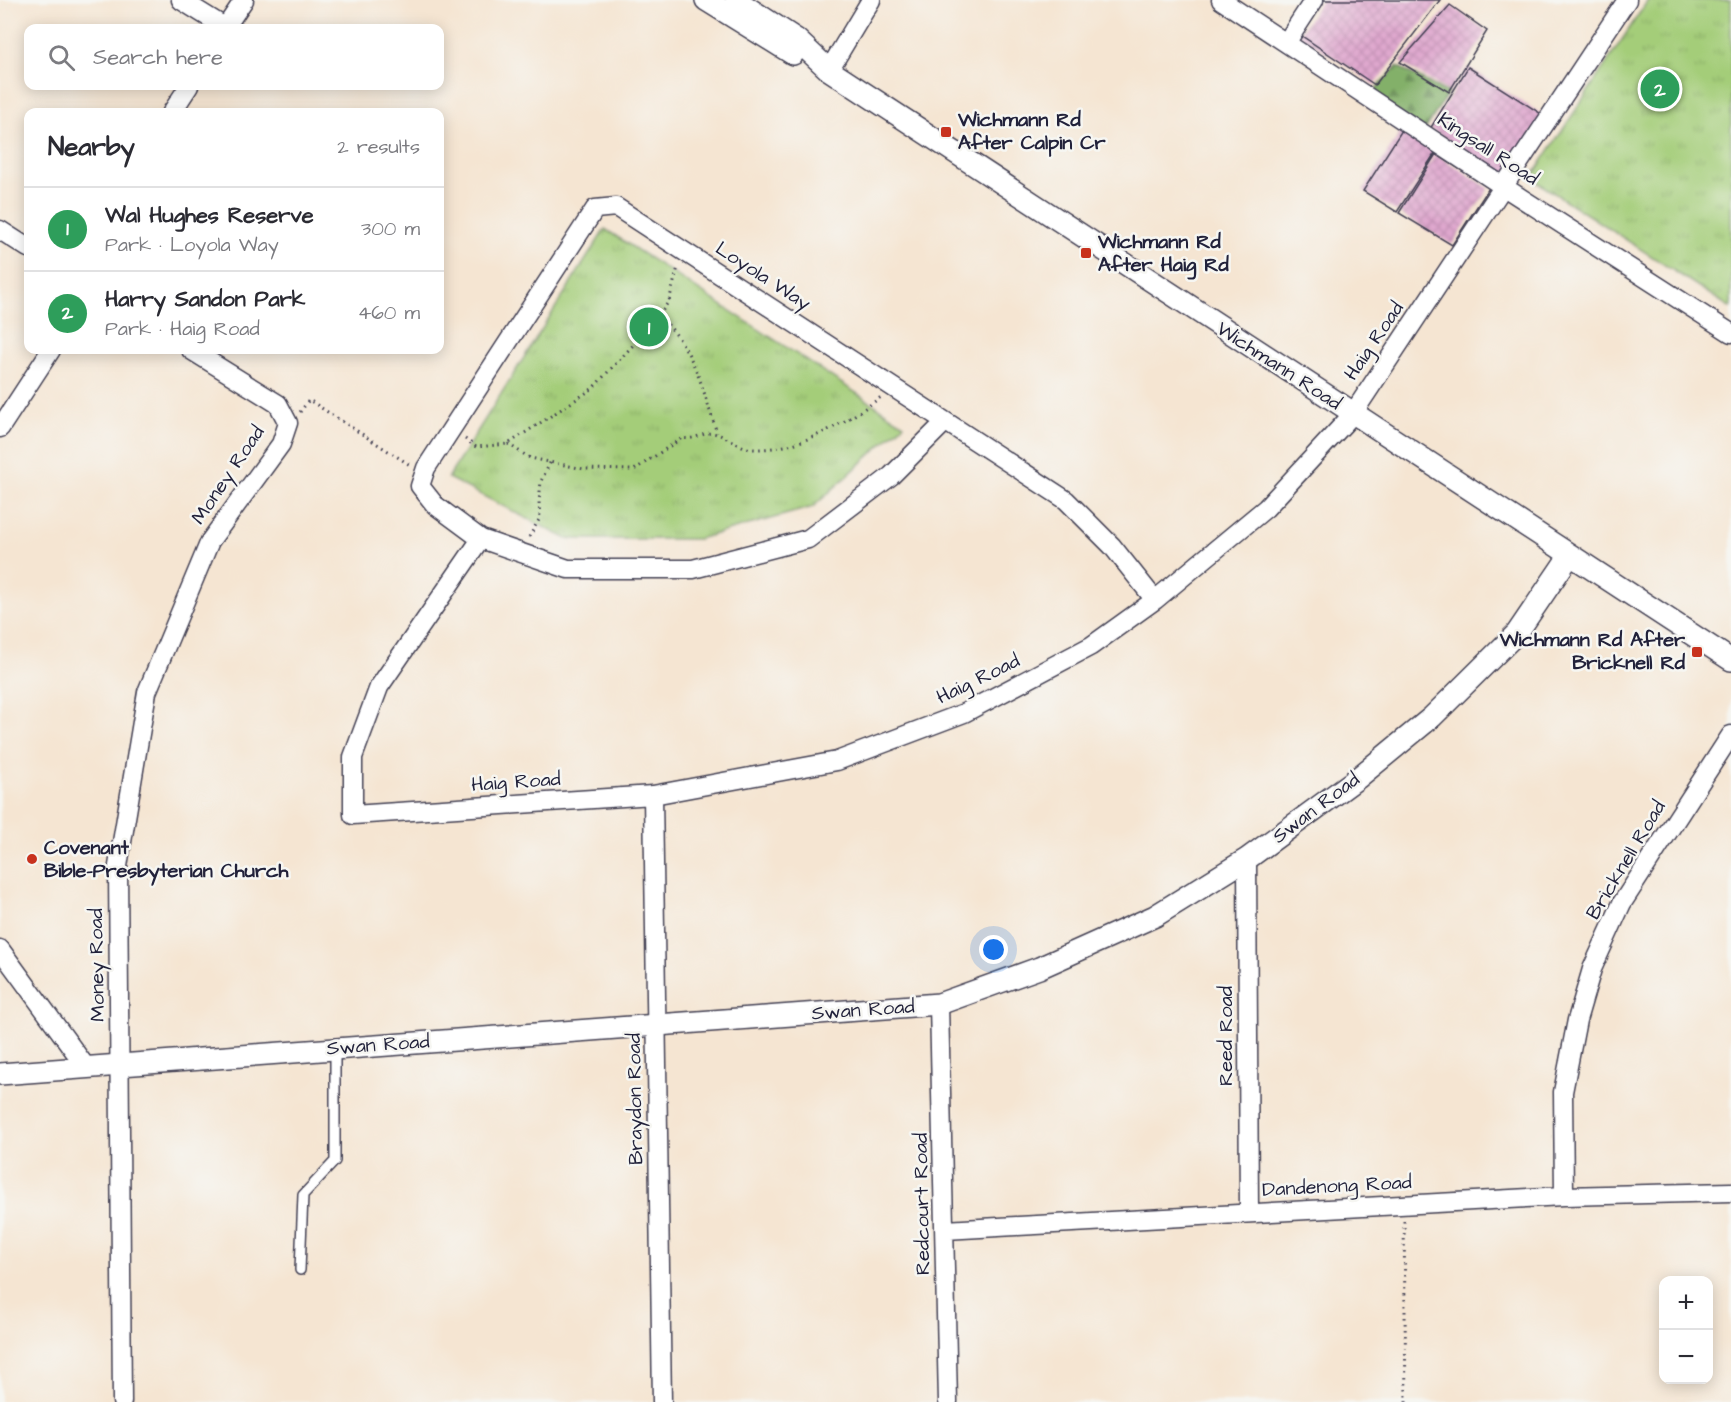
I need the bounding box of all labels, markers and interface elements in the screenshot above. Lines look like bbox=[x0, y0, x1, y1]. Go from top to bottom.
search box bbox=[24, 24, 444, 90]
icon: search bbox=[45, 41, 78, 74]
text: Search here bbox=[93, 42, 223, 73]
pin: 2 bbox=[1640, 66, 1680, 112]
place label: Wichmann Rd After Calpin Cr bbox=[957, 106, 1106, 157]
street label: Kingsall Road bbox=[1431, 106, 1544, 193]
marker: Wichmann Rd After Calpin Cr bbox=[939, 125, 953, 139]
text: Nearby bbox=[48, 129, 135, 165]
text: 2 results bbox=[337, 133, 420, 161]
text: Wal Hughes Reserve bbox=[105, 200, 314, 231]
text: 1 bbox=[66, 215, 69, 243]
text: 300 m bbox=[361, 215, 420, 243]
place label: Wichmann Rd After Haig Rd bbox=[1097, 228, 1230, 280]
text: Park · Loyola Way bbox=[105, 231, 279, 259]
street label: Loyola Way bbox=[709, 235, 816, 318]
marker: Wichmann Rd After Haig Rd bbox=[1079, 246, 1093, 260]
text: Harry Sandon Park bbox=[105, 284, 305, 315]
street label: Haig Road bbox=[1337, 296, 1411, 387]
text: 2 bbox=[62, 299, 73, 327]
text: 460 m bbox=[358, 299, 420, 327]
pin: 1 bbox=[630, 304, 668, 350]
text: Park · Haig Road bbox=[105, 315, 260, 343]
street label: Wichmann Road bbox=[1211, 315, 1347, 417]
street label: Money Road bbox=[185, 420, 272, 530]
place label: Wichmann Rd After Bricknell Rd bbox=[1499, 626, 1686, 677]
marker: Wichmann Rd After Bricknell Rd bbox=[1690, 645, 1704, 659]
street label: Haig Road bbox=[932, 647, 1025, 712]
street label: Haig Road bbox=[470, 765, 562, 800]
street label: Swan Road bbox=[1266, 766, 1366, 850]
street label: Bricknell Road bbox=[1579, 795, 1673, 925]
place label: Covenant Bible-Presbyterian Church bbox=[44, 834, 290, 886]
marker: Covenant Bible-Presbyterian Church bbox=[25, 852, 39, 866]
street label: Money Road bbox=[82, 908, 113, 1022]
your location bbox=[979, 935, 1008, 964]
street label: Reed Road bbox=[1212, 986, 1240, 1086]
street label: Swan Road bbox=[811, 992, 915, 1028]
street label: Swan Road bbox=[326, 1027, 430, 1063]
street label: Braydon Road bbox=[620, 1033, 651, 1165]
street label: Redcourt Road bbox=[907, 1133, 937, 1275]
street label: Dandenong Road bbox=[1262, 1168, 1413, 1205]
map controls bbox=[1659, 1276, 1713, 1384]
button: + bbox=[1659, 1276, 1713, 1330]
button: − bbox=[1659, 1330, 1713, 1384]

